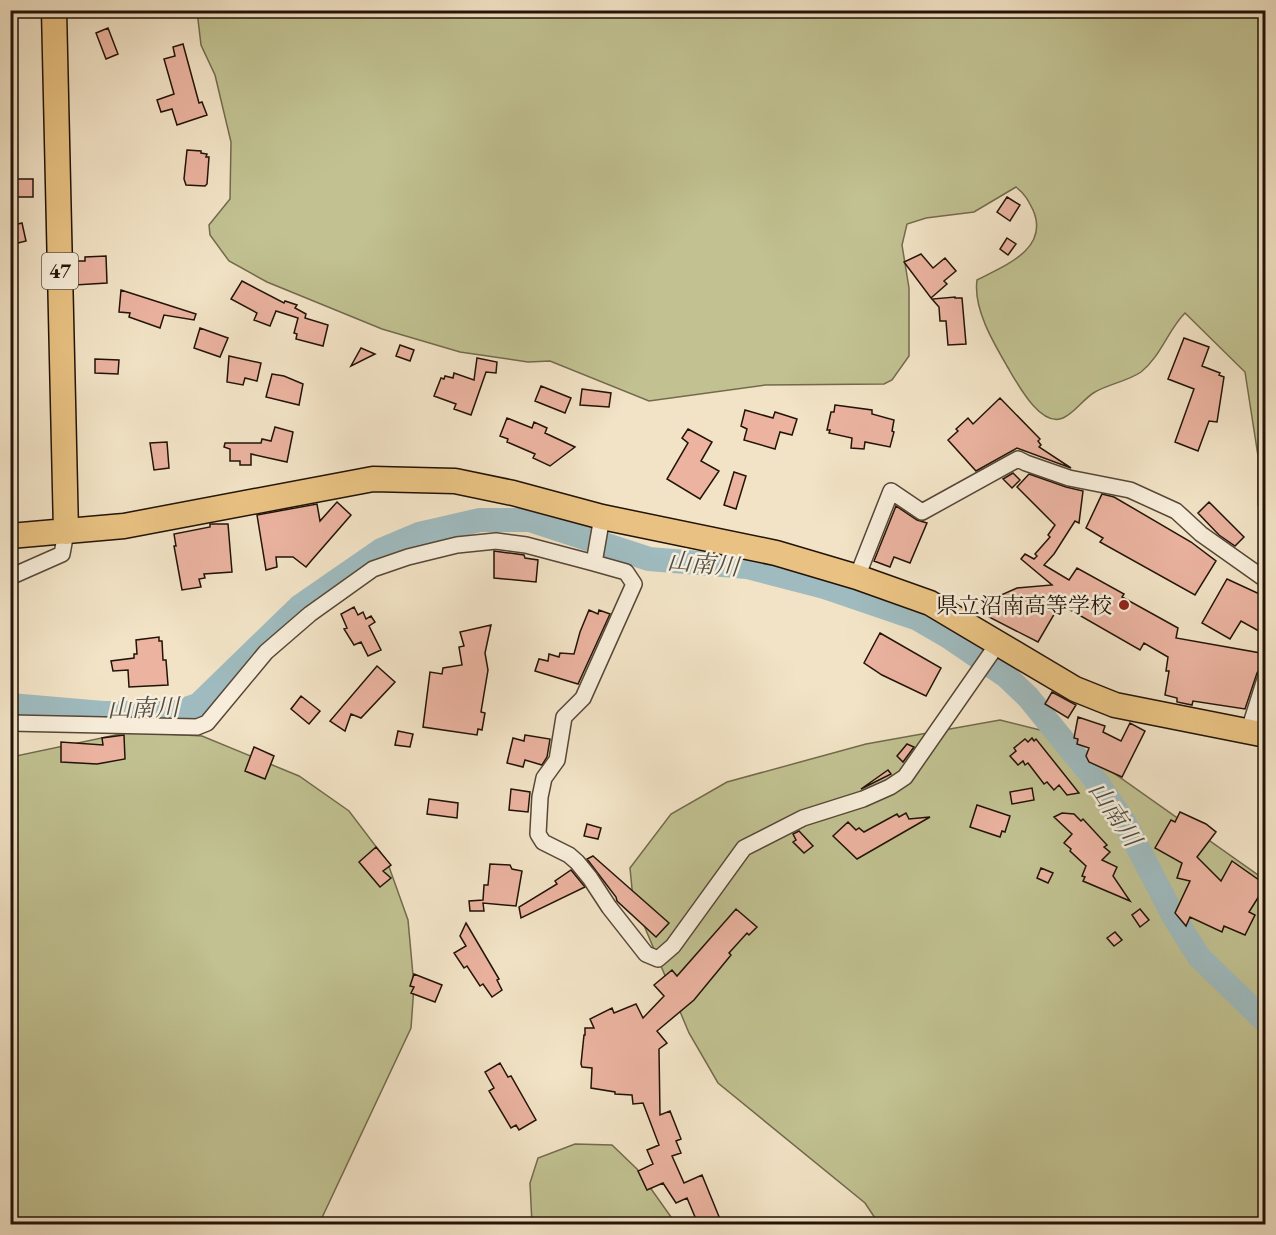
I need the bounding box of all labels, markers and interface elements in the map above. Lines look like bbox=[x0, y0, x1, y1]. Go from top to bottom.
road number: 47 bbox=[42, 253, 78, 289]
water label: 山南川 bbox=[666, 545, 743, 582]
place label: 県立沼南高等学校 bbox=[936, 591, 1112, 620]
marker: 県立沼南高等学校 bbox=[1117, 598, 1131, 612]
water label: 山南川 bbox=[107, 691, 182, 724]
water label: 山南川 bbox=[1082, 775, 1150, 855]

